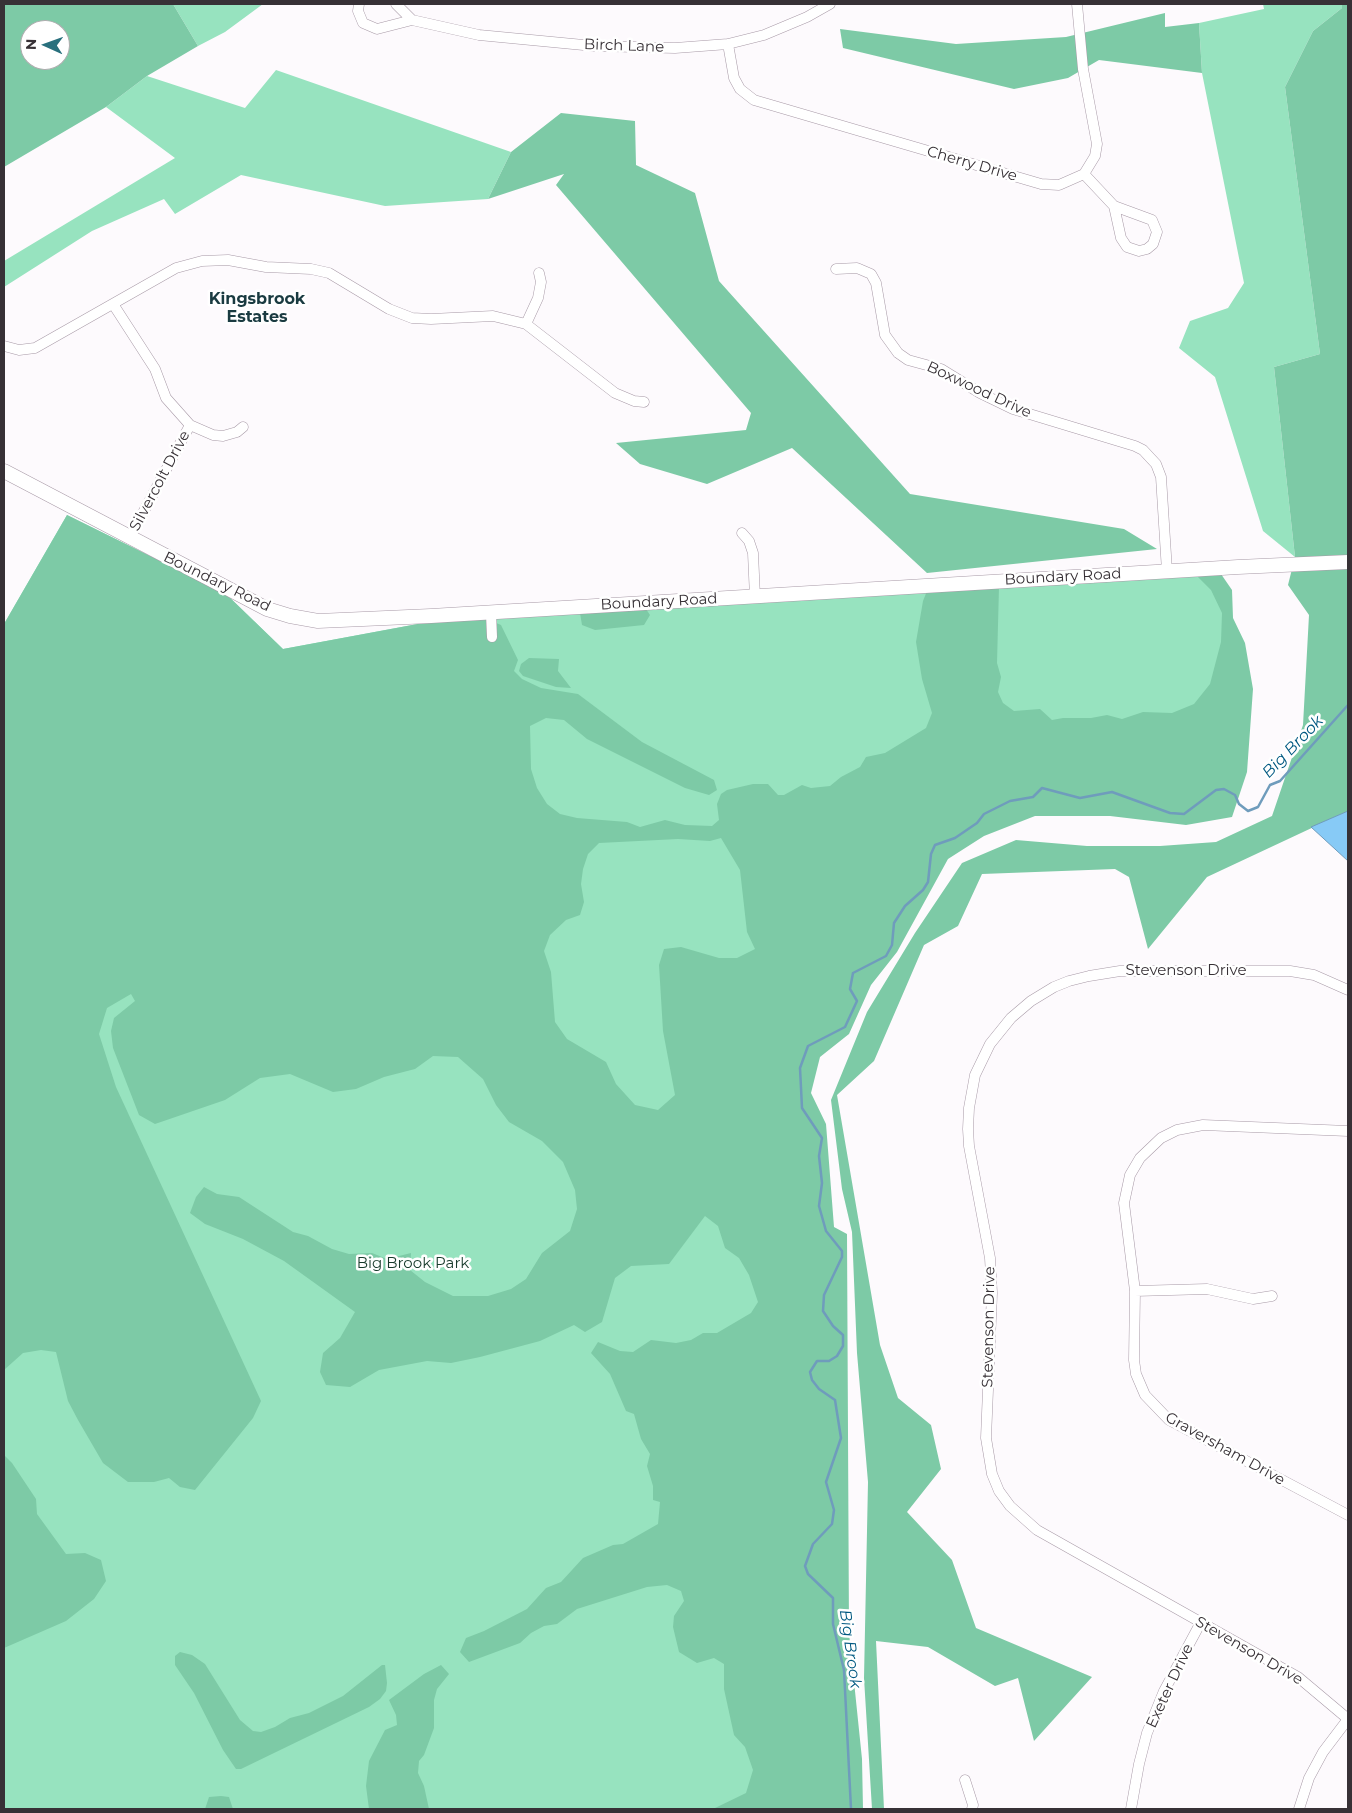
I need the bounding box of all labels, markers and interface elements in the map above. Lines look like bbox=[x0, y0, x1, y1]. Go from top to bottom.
north arrow bbox=[20, 20, 70, 70]
street label: Birch Lane bbox=[583, 36, 665, 56]
text: N bbox=[22, 39, 40, 50]
street label: Cherry Drive bbox=[925, 143, 1019, 185]
district label: Kingsbrook Estates bbox=[209, 289, 305, 327]
street label: Boxwood Drive bbox=[924, 358, 1034, 422]
street label: Silvercolt Drive bbox=[126, 428, 194, 534]
street label: Boundary Road bbox=[160, 548, 274, 616]
street label: Boundary Road bbox=[1004, 565, 1122, 589]
street label: Boundary Road bbox=[600, 590, 718, 614]
water label: Big Brook bbox=[1259, 712, 1327, 782]
street label: Stevenson Drive bbox=[1125, 962, 1247, 980]
park label: Big Brook Park bbox=[357, 1255, 469, 1273]
street label: Stevenson Drive bbox=[979, 1266, 999, 1388]
street label: Graversham Drive bbox=[1162, 1409, 1288, 1489]
water label: Big Brook bbox=[835, 1608, 865, 1690]
street label: Stevenson Drive bbox=[1192, 1613, 1306, 1689]
street label: Exeter Drive bbox=[1143, 1641, 1197, 1731]

